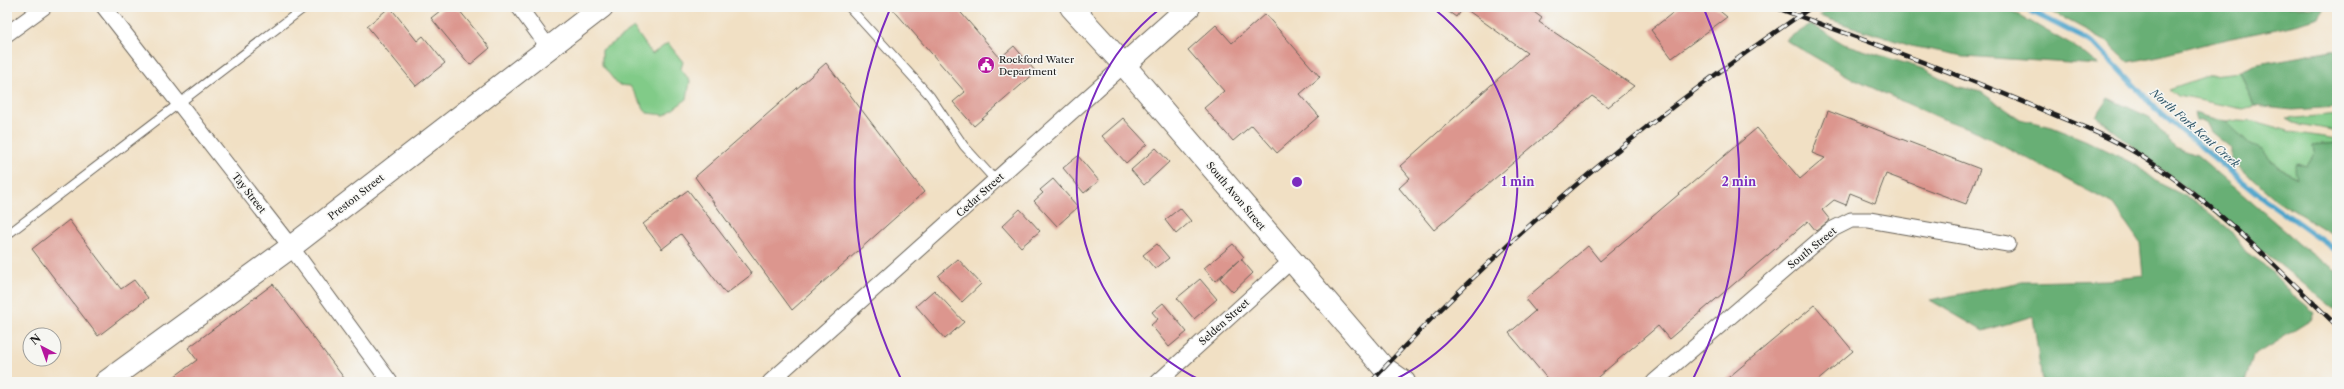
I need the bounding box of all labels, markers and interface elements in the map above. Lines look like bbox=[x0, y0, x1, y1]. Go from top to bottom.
place label: Rockford Water Department bbox=[999, 53, 1075, 78]
public building icon: Rockford Water Department bbox=[976, 55, 996, 75]
water label: North Fork Kent Creek bbox=[2147, 85, 2243, 171]
street label: South Avon Street bbox=[1203, 159, 1269, 233]
street label: Tay Street bbox=[229, 170, 269, 216]
street label: Cedar Street bbox=[953, 170, 1007, 220]
street label: Preston Street bbox=[325, 171, 387, 223]
text: 1 min bbox=[1502, 174, 1535, 189]
text: 2 min bbox=[1722, 174, 1757, 189]
centre of rings bbox=[1290, 175, 1304, 189]
street label: South Street bbox=[1785, 224, 1839, 272]
street label: Selden Street bbox=[1196, 296, 1252, 348]
north arrow bbox=[22, 327, 62, 367]
text: N bbox=[27, 331, 44, 348]

